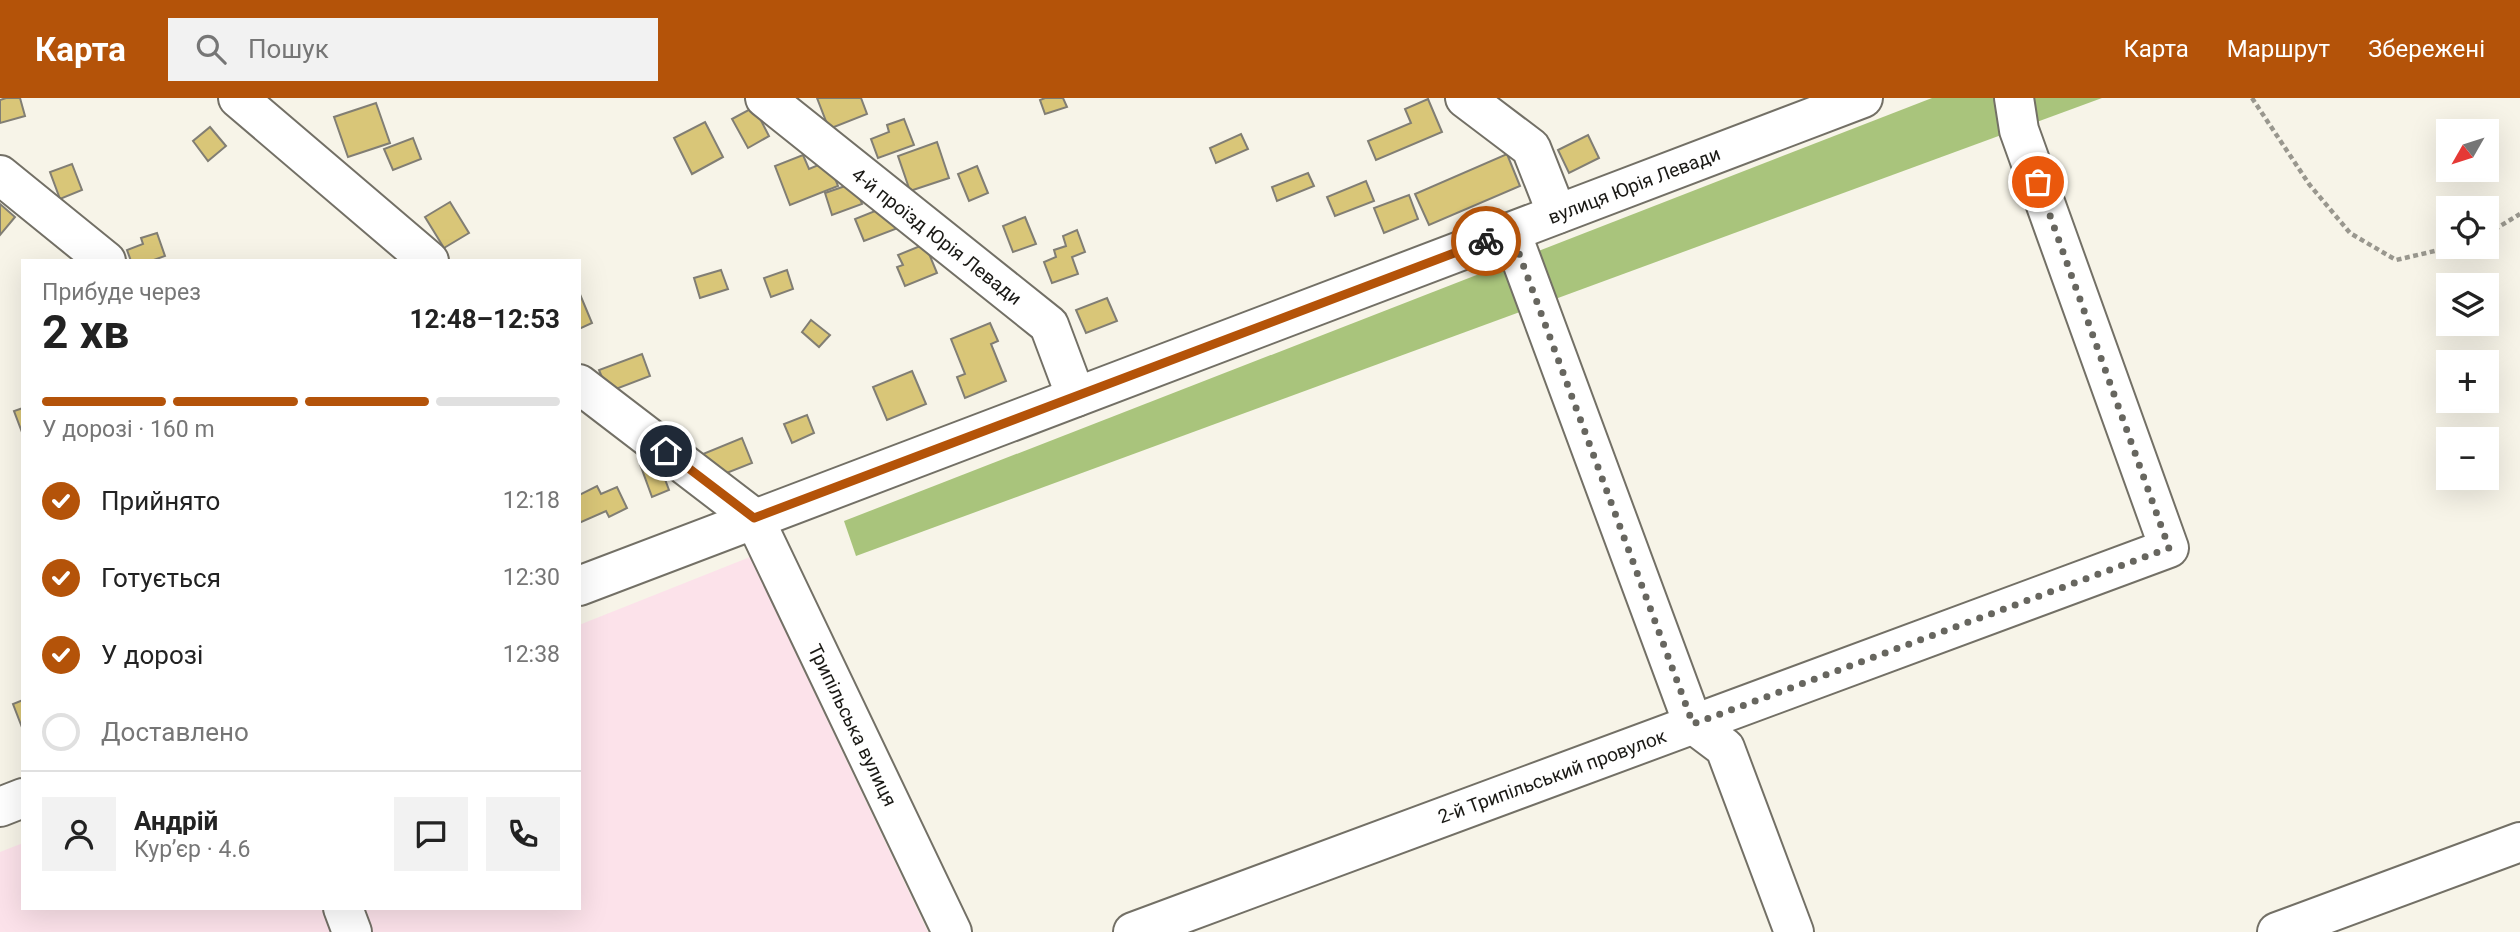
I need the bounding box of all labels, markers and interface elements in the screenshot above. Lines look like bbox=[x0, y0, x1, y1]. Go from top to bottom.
search box bbox=[168, 18, 658, 81]
text: Карта bbox=[35, 30, 126, 69]
icon: search bbox=[192, 30, 230, 68]
text: Пошук bbox=[248, 34, 329, 64]
text: Карта bbox=[2123, 35, 2189, 63]
text: Маршрут bbox=[2227, 35, 2330, 63]
text: Збережені bbox=[2368, 35, 2485, 63]
north arrow bbox=[2436, 119, 2499, 182]
map controls bbox=[2436, 119, 2499, 490]
street label: вулиця Юрія Левади bbox=[1545, 142, 1723, 229]
pin bbox=[2008, 152, 2068, 212]
street label: 4-й проїзд Юрія Левади bbox=[847, 163, 1026, 310]
icon: bag bbox=[2019, 163, 2057, 201]
button: locate bbox=[2436, 196, 2499, 259]
courier bbox=[1451, 206, 1521, 276]
icon: bike bbox=[1467, 222, 1505, 260]
button: layers bbox=[2436, 273, 2499, 336]
text: Прибуде через bbox=[42, 279, 201, 306]
text: 12:48–12:53 bbox=[410, 304, 560, 334]
text: 2 хв bbox=[42, 305, 129, 359]
button: + bbox=[2436, 350, 2499, 413]
text: У дорозі · 160 m bbox=[42, 416, 215, 443]
pin bbox=[636, 421, 696, 481]
button: − bbox=[2436, 427, 2499, 490]
icon: home bbox=[647, 432, 685, 470]
icon: check bbox=[42, 482, 80, 520]
text: Прийнято bbox=[101, 486, 220, 516]
text: 12:18 bbox=[503, 487, 560, 514]
icon: check bbox=[42, 559, 80, 597]
text: Готується bbox=[101, 563, 221, 593]
text: 12:30 bbox=[503, 564, 560, 591]
icon: check bbox=[42, 636, 80, 674]
text: У дорозі bbox=[101, 640, 203, 670]
street label: Трипільська вулиця bbox=[803, 640, 902, 810]
text: 12:38 bbox=[503, 641, 560, 668]
text: Доставлено bbox=[101, 717, 249, 747]
street label: 2-й Трипільський провулок bbox=[1435, 724, 1670, 829]
button: person bbox=[42, 797, 116, 871]
button: chat bbox=[394, 797, 468, 871]
button: phone bbox=[486, 797, 560, 871]
text: Андрій bbox=[134, 806, 218, 836]
text: Кур’єр · 4.6 bbox=[134, 836, 250, 863]

